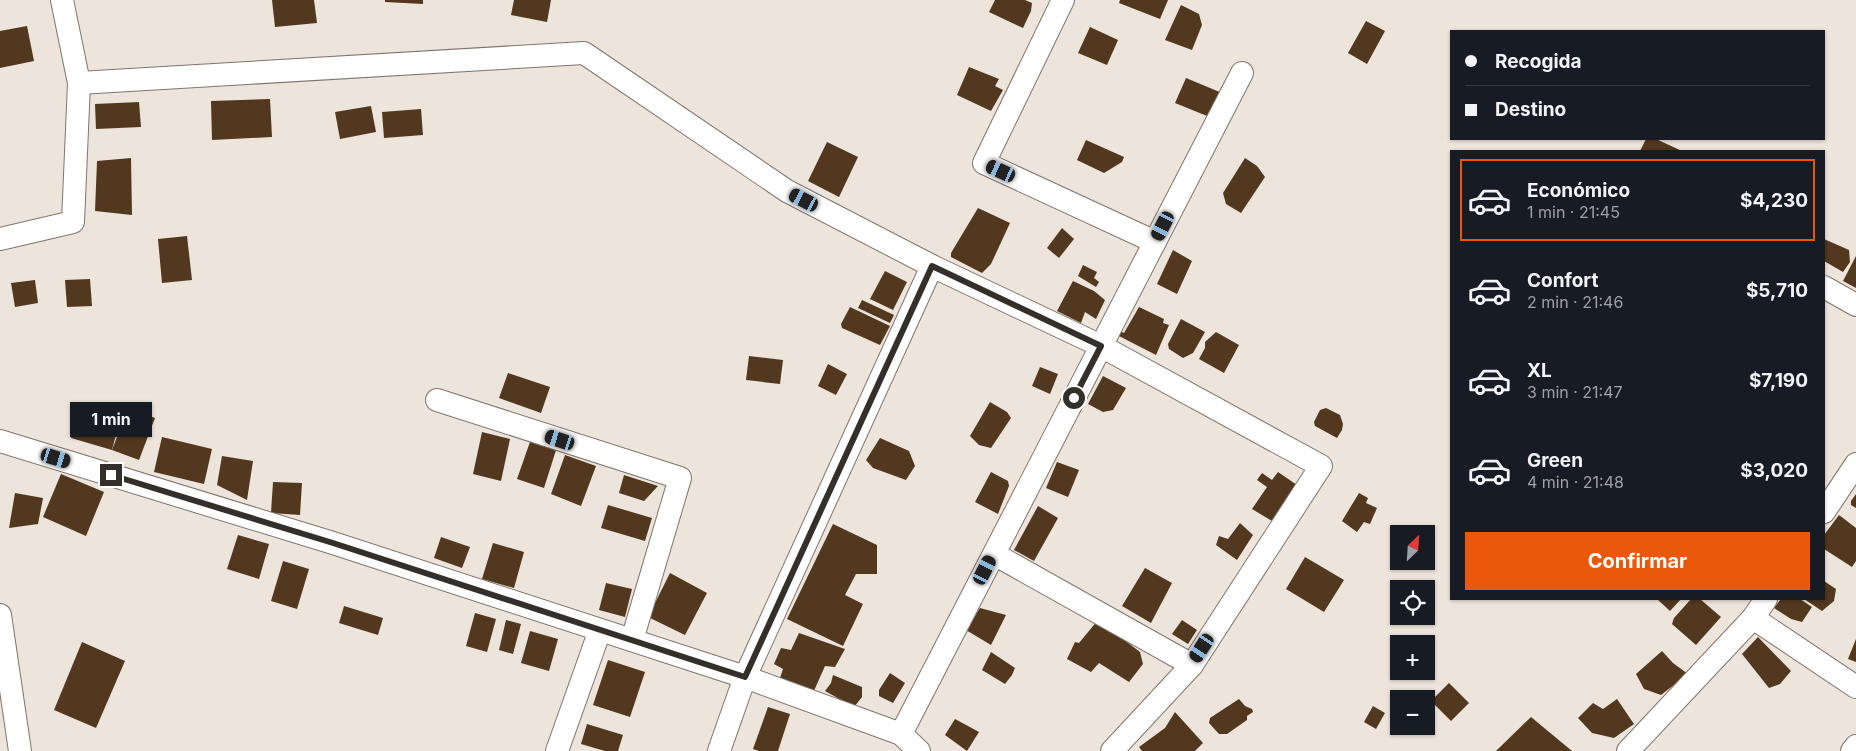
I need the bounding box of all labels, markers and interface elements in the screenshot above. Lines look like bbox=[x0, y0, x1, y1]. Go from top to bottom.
text: Recogida bbox=[1495, 50, 1582, 73]
text: Destino bbox=[1495, 98, 1566, 121]
car bbox=[984, 158, 1017, 184]
icon: car bbox=[1467, 178, 1512, 223]
text: Económico bbox=[1527, 179, 1630, 202]
car bbox=[787, 187, 820, 213]
text: $4,230 bbox=[1740, 189, 1808, 212]
text: 1 min · 21:45 bbox=[1527, 202, 1620, 222]
car bbox=[1149, 209, 1176, 243]
icon: car bbox=[1467, 268, 1512, 313]
text: Confort bbox=[1527, 269, 1598, 292]
text: $5,710 bbox=[1746, 279, 1808, 302]
text: 2 min · 21:46 bbox=[1527, 292, 1623, 312]
icon: car bbox=[1467, 358, 1512, 403]
text: XL bbox=[1527, 359, 1552, 382]
text: $7,190 bbox=[1749, 369, 1808, 392]
text: 3 min · 21:47 bbox=[1527, 382, 1623, 402]
route start bbox=[1063, 387, 1085, 409]
callout: 1 min bbox=[70, 402, 152, 438]
text: 1 min bbox=[91, 409, 131, 429]
car bbox=[543, 428, 576, 452]
car bbox=[39, 446, 72, 470]
icon: car bbox=[1467, 448, 1512, 493]
text: Green bbox=[1527, 449, 1583, 472]
text: $3,020 bbox=[1740, 459, 1808, 482]
route end bbox=[100, 464, 122, 486]
text: 4 min · 21:48 bbox=[1527, 472, 1624, 492]
north arrow bbox=[1390, 525, 1435, 570]
map controls bbox=[1390, 525, 1435, 735]
button: Confirmar bbox=[1465, 532, 1810, 590]
car bbox=[971, 553, 998, 587]
button: locate bbox=[1390, 580, 1435, 625]
car bbox=[1187, 631, 1216, 665]
button: + bbox=[1390, 635, 1435, 680]
button: − bbox=[1390, 690, 1435, 735]

